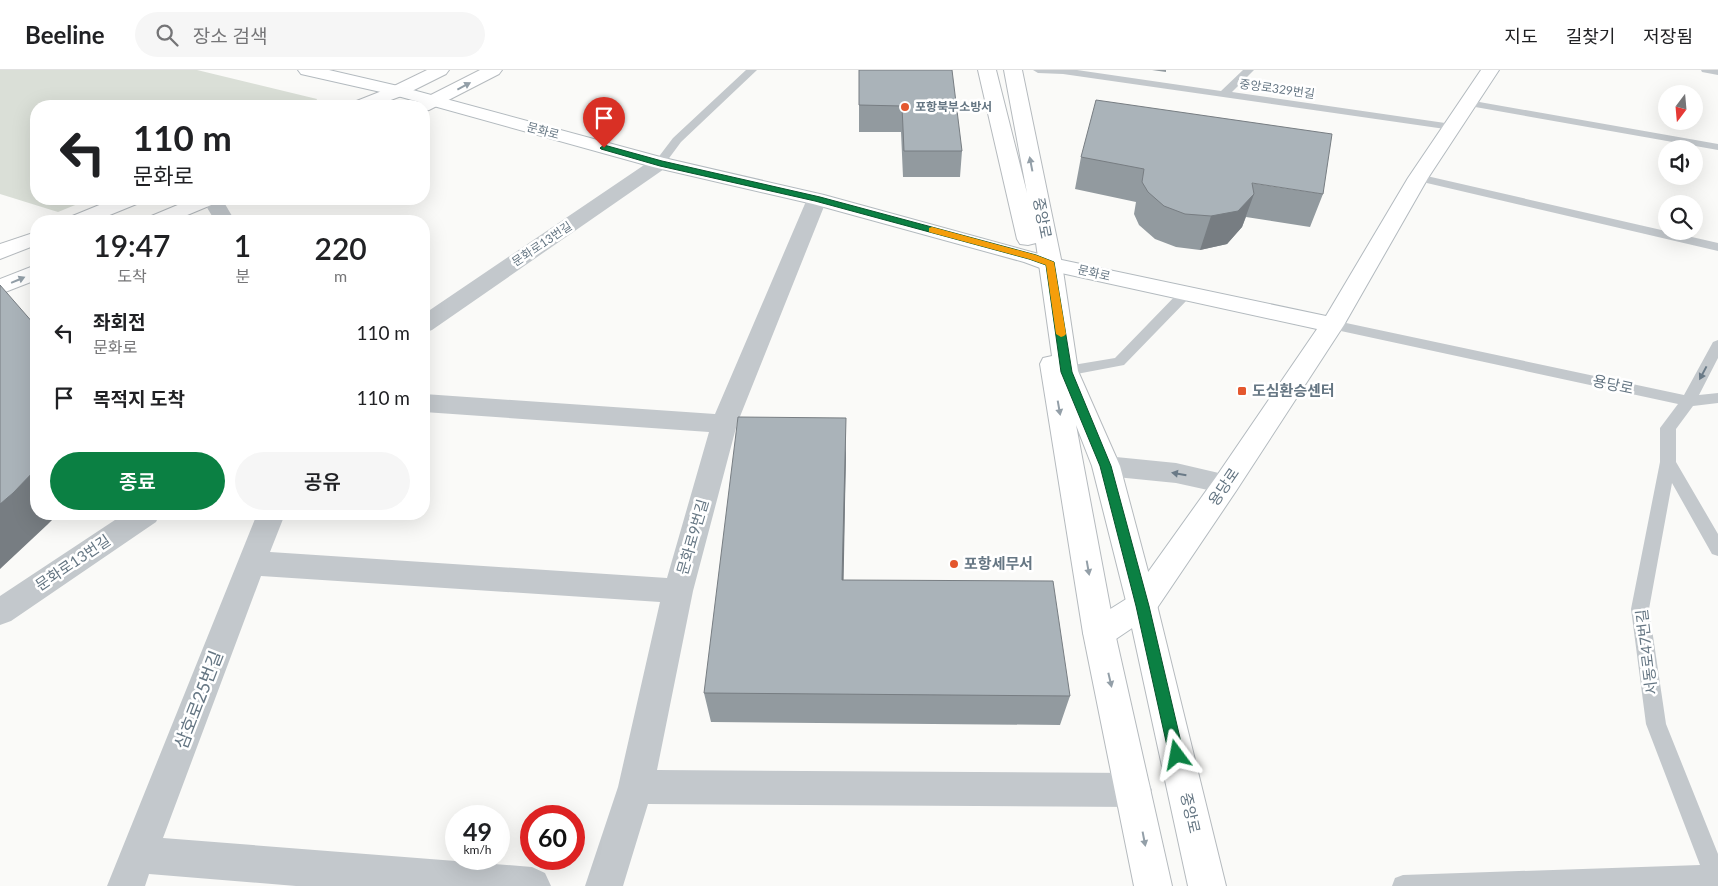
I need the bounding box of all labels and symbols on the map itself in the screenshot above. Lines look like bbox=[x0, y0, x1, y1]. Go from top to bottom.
street label: 중앙로329번길 bbox=[1238, 76, 1316, 101]
one-way arrow bbox=[456, 82, 471, 90]
north arrow bbox=[1658, 85, 1702, 130]
pin bbox=[583, 97, 625, 148]
place label: 포항북부소방서 bbox=[915, 99, 992, 114]
marker: 포항북부소방서 bbox=[899, 101, 911, 113]
street label: 문화로 bbox=[525, 119, 561, 142]
one-way arrow bbox=[1027, 156, 1035, 172]
street label: 중앙로 bbox=[1030, 196, 1056, 240]
street label: 문화로13번길 bbox=[509, 218, 575, 269]
street label: 문화로 bbox=[1076, 261, 1112, 284]
one-way arrow bbox=[11, 275, 25, 283]
one-way arrow bbox=[1699, 366, 1707, 380]
street label: 용당로 bbox=[1591, 371, 1635, 397]
place label: 도심환승센터 bbox=[1252, 381, 1335, 399]
marker: 도심환승센터 bbox=[1236, 385, 1248, 397]
one-way arrow bbox=[1056, 400, 1064, 416]
street label: 용당로 bbox=[1204, 464, 1242, 509]
one-way arrow bbox=[1170, 470, 1186, 478]
street label: 문화로9번길 bbox=[673, 497, 711, 577]
street label: 문화로13번길 bbox=[32, 531, 113, 594]
place label: 포항세무서 bbox=[964, 554, 1033, 572]
marker: 포항세무서 bbox=[948, 558, 960, 570]
one-way arrow bbox=[1084, 561, 1092, 577]
street label: 서동로47번길 bbox=[1632, 608, 1660, 696]
street label: 삼호로25번길 bbox=[169, 647, 227, 752]
one-way arrow bbox=[1106, 673, 1114, 688]
position arrow bbox=[1150, 728, 1202, 780]
street label: 중앙로 bbox=[1178, 791, 1204, 835]
speed limit sign: 60 bbox=[520, 805, 585, 870]
one-way arrow bbox=[1140, 831, 1148, 847]

